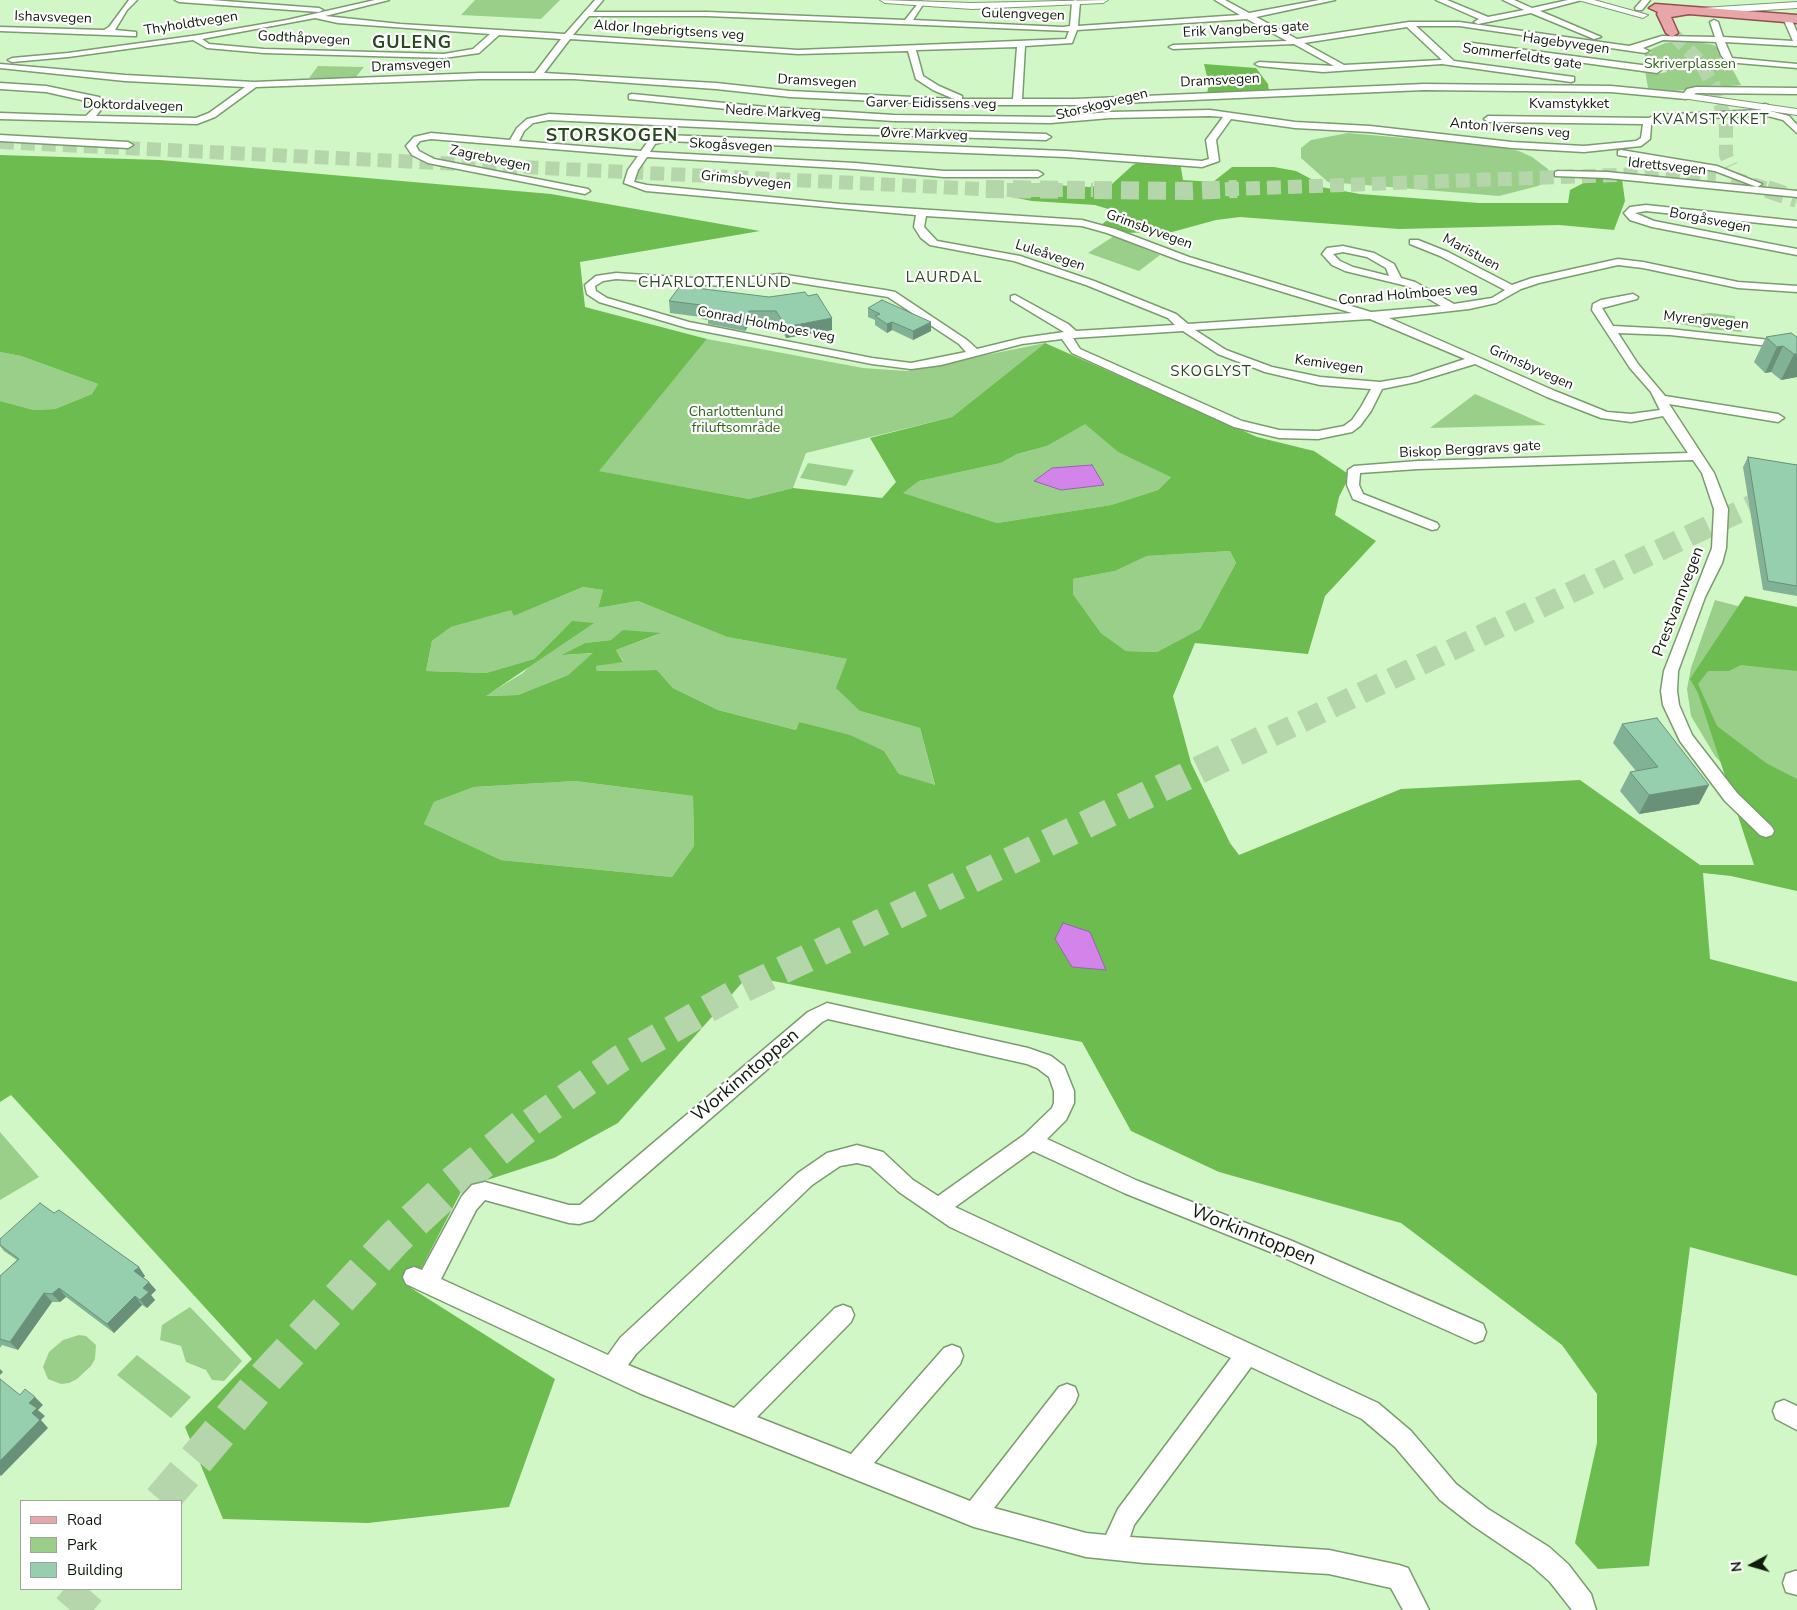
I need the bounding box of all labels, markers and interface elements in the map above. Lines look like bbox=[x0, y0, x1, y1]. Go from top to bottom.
street label: Gulengvegen bbox=[981, 5, 1065, 25]
street label: Ishavsvegen bbox=[14, 8, 92, 28]
street label: Thyholdtvegen bbox=[143, 8, 239, 40]
street label: Aldor Ingebrigtsens veg bbox=[593, 17, 745, 45]
street label: Erik Vangbergs gate bbox=[1182, 18, 1310, 42]
street label: Godthåpvegen bbox=[257, 28, 351, 50]
street label: Hagebyvegen bbox=[1522, 30, 1610, 58]
district label: GULENG bbox=[371, 33, 453, 55]
street label: Sommerfeldts gate bbox=[1461, 40, 1583, 74]
street label: Dramsvegen bbox=[371, 56, 451, 76]
park label: Skriverplassen bbox=[1644, 57, 1736, 73]
street label: Dramsvegen bbox=[1180, 71, 1260, 91]
street label: Dramsvegen bbox=[777, 72, 857, 92]
street label: Storskogvegen bbox=[1054, 85, 1150, 125]
street label: Garver Eidissens veg bbox=[865, 94, 997, 114]
street label: Doktordalvegen bbox=[83, 96, 183, 116]
street label: Kvamstykket bbox=[1529, 97, 1609, 113]
street label: Nedre Markveg bbox=[725, 102, 821, 124]
district label: KVAMSTYKKET bbox=[1651, 111, 1771, 129]
street label: Anton Iversens veg bbox=[1449, 115, 1571, 143]
street label: Øvre Markveg bbox=[880, 125, 968, 145]
district label: STORSKOGEN bbox=[545, 126, 679, 148]
street label: Skogåsvegen bbox=[689, 135, 773, 157]
street label: Zagrebvegen bbox=[448, 142, 532, 176]
street label: Idrettsvegen bbox=[1627, 155, 1707, 179]
street label: Grimsbyvegen bbox=[700, 168, 792, 194]
street label: Borgåsvegen bbox=[1668, 205, 1752, 237]
street label: Grimsbyvegen bbox=[1103, 207, 1195, 253]
street label: Maristuen bbox=[1439, 231, 1503, 275]
street label: Luleåvegen bbox=[1013, 237, 1087, 275]
district label: LAURDAL bbox=[905, 269, 983, 287]
district label: CHARLOTTENLUND bbox=[636, 274, 794, 292]
street label: Conrad Holmboes veg bbox=[1338, 281, 1478, 309]
street label: Conrad Holmboes veg bbox=[696, 303, 836, 347]
street label: Myrengvegen bbox=[1662, 308, 1750, 334]
street label: Grimsbyvegen bbox=[1486, 342, 1576, 394]
street label: Kemivegen bbox=[1293, 352, 1365, 378]
district label: SKOGLYST bbox=[1169, 363, 1253, 381]
park label: Charlottenlund friluftsområde bbox=[689, 405, 783, 438]
street label: Biskop Berggravs gate bbox=[1399, 438, 1541, 462]
street label: Prestvannvegen bbox=[1649, 545, 1709, 659]
street label: Workinntoppen bbox=[688, 1025, 804, 1127]
street label: Workinntoppen bbox=[1187, 1201, 1319, 1271]
legend bbox=[20, 1500, 182, 1590]
text: Road bbox=[67, 1510, 102, 1530]
text: Park bbox=[67, 1535, 97, 1555]
north arrow bbox=[1727, 1540, 1777, 1590]
text: Building bbox=[67, 1560, 123, 1580]
text: N bbox=[1727, 1560, 1747, 1573]

